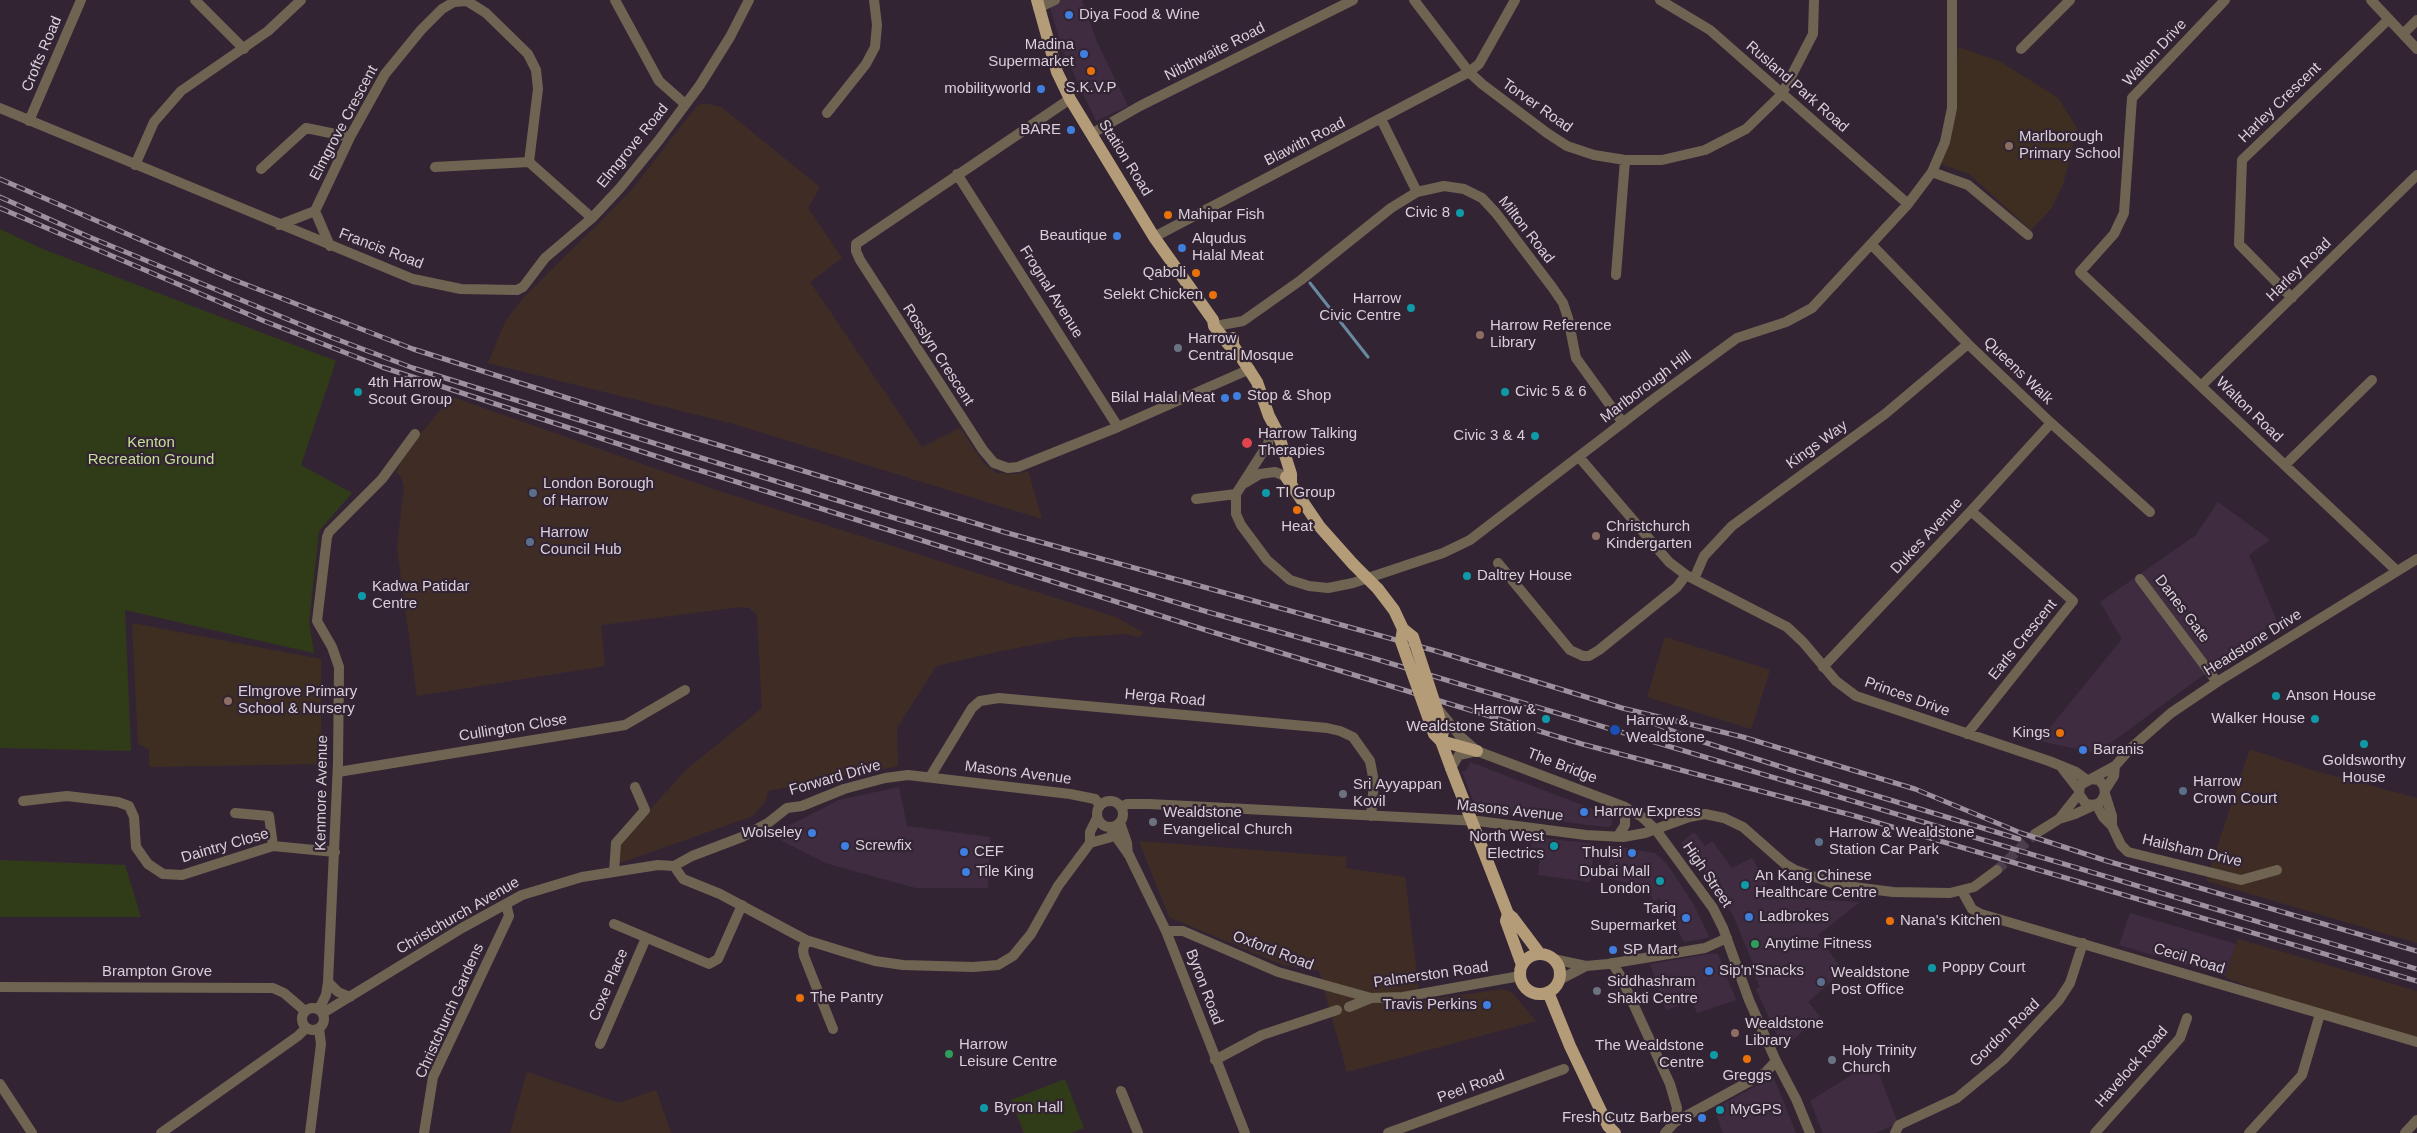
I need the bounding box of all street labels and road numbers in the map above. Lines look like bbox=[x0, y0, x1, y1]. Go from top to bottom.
street label: Crofts Road bbox=[18, 14, 66, 94]
street label: Walton Drive bbox=[2119, 16, 2191, 90]
street label: Nibthwaite Road bbox=[1162, 19, 1268, 85]
street label: Rusland Park Road bbox=[1742, 38, 1852, 136]
street label: Harley Crescent bbox=[2235, 59, 2325, 147]
street label: Elmgrove Crescent bbox=[306, 62, 382, 184]
street label: Torver Road bbox=[1498, 75, 1576, 137]
street label: Elmgrove Road bbox=[593, 100, 673, 192]
street label: Blawith Road bbox=[1262, 114, 1348, 170]
street label: Station Road bbox=[1094, 116, 1156, 200]
street label: Milton Road bbox=[1494, 193, 1558, 267]
street label: Francis Road bbox=[336, 225, 426, 273]
street label: Harley Road bbox=[2263, 235, 2335, 305]
street label: Frognal Avenue bbox=[1015, 242, 1087, 342]
street label: Rosslyn Crescent bbox=[898, 301, 978, 409]
street label: Queens Walk bbox=[1980, 333, 2056, 409]
street label: Marlborough Hill bbox=[1597, 347, 1695, 427]
street label: Walton Road bbox=[2212, 374, 2286, 446]
street label: Kings Way bbox=[1783, 417, 1851, 473]
street label: Dukes Avenue bbox=[1887, 494, 1967, 578]
street label: Danes Gate bbox=[2151, 572, 2213, 646]
street label: Earls Crescent bbox=[1985, 596, 2061, 684]
street label: Headstone Drive bbox=[2201, 606, 2305, 680]
street label: Princes Drive bbox=[1862, 673, 1952, 721]
street label: Herga Road bbox=[1124, 686, 1206, 710]
street label: Cullington Close bbox=[458, 711, 568, 745]
street label: Kenmore Avenue bbox=[312, 735, 332, 851]
street label: The Bridge bbox=[1525, 744, 1599, 788]
street label: Forward Drive bbox=[787, 756, 883, 800]
street label: Masons Avenue bbox=[964, 758, 1072, 788]
street label: Masons Avenue bbox=[1456, 796, 1564, 826]
street label: Daintry Close bbox=[179, 825, 271, 867]
street label: Hailsham Drive bbox=[2140, 831, 2244, 871]
street label: High Street bbox=[1679, 839, 1735, 911]
street label: Christchurch Avenue bbox=[393, 873, 523, 959]
street label: Oxford Road bbox=[1230, 927, 1316, 975]
street label: Cecil Road bbox=[2151, 940, 2227, 978]
street label: Christchurch Gardens bbox=[412, 941, 488, 1081]
street label: Coxe Place bbox=[586, 946, 632, 1024]
street label: Byron Road bbox=[1181, 947, 1227, 1027]
street label: Palmerston Road bbox=[1372, 958, 1490, 992]
street label: Brampton Grove bbox=[102, 963, 212, 981]
street label: Gordon Road bbox=[1966, 995, 2044, 1071]
street label: Havelock Road bbox=[2092, 1023, 2172, 1111]
street label: Peel Road bbox=[1435, 1067, 1507, 1107]

